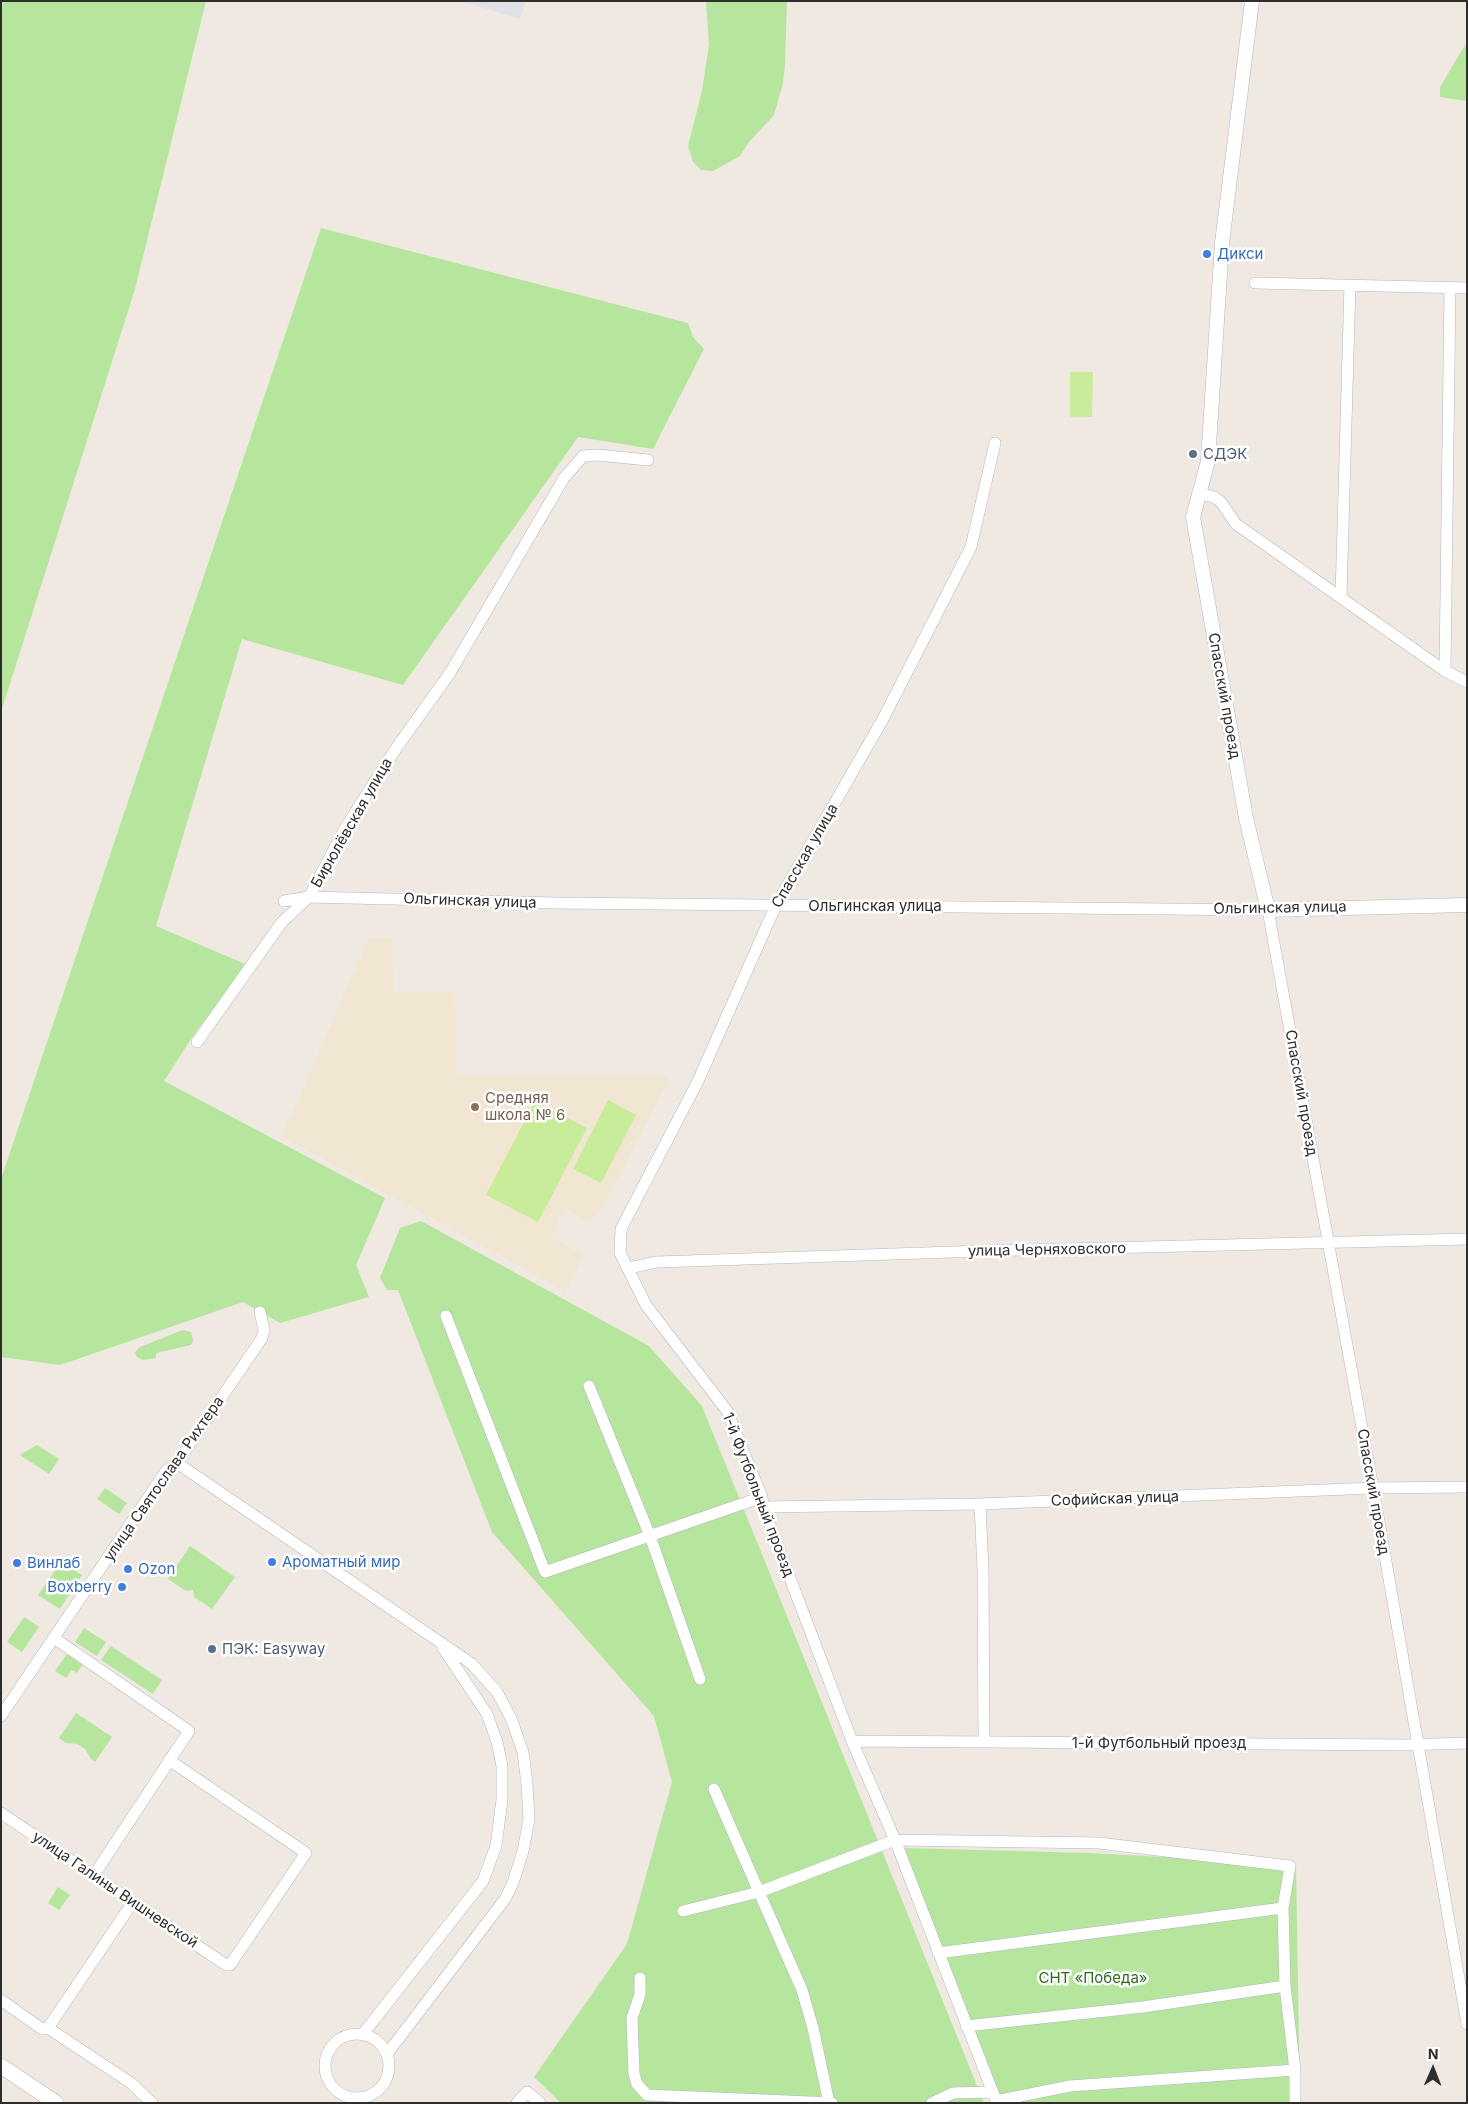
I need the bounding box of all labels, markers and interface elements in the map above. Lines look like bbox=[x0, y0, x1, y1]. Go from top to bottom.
place label: Дикси bbox=[1217, 245, 1263, 263]
marker: Дикси bbox=[1201, 248, 1213, 260]
place label: СДЭК bbox=[1203, 445, 1247, 463]
marker: СДЭК bbox=[1187, 448, 1199, 460]
street label: Спасский проезд bbox=[1204, 631, 1244, 761]
street label: Бирюлёвская улица bbox=[308, 755, 396, 891]
street label: Спасская улица bbox=[768, 801, 842, 911]
street label: Ольгинская улица bbox=[403, 890, 537, 912]
street label: Ольгинская улица bbox=[808, 897, 942, 915]
street label: Ольгинская улица bbox=[1213, 898, 1347, 918]
street label: Спасский проезд bbox=[1281, 1028, 1321, 1158]
place label: Средняя школа № 6 bbox=[485, 1089, 565, 1124]
marker: Средняя школа № 6 bbox=[469, 1101, 481, 1113]
street label: улица Черняховского bbox=[968, 1240, 1126, 1260]
street label: улица Святослава Рихтера bbox=[100, 1393, 228, 1565]
street label: 1-й Футбольный проезд bbox=[718, 1410, 798, 1580]
street label: Спасский проезд bbox=[1353, 1427, 1393, 1557]
street label: Софийская улица bbox=[1051, 1488, 1179, 1510]
place label: Ароматный мир bbox=[282, 1553, 400, 1571]
place label: Винлаб bbox=[27, 1554, 80, 1572]
marker: Ароматный мир bbox=[266, 1556, 278, 1568]
marker: Винлаб bbox=[11, 1557, 23, 1569]
place label: Ozon bbox=[138, 1560, 175, 1578]
marker: Ozon bbox=[122, 1563, 134, 1575]
place label: Boxberry bbox=[47, 1578, 112, 1596]
marker: Boxberry bbox=[116, 1581, 128, 1593]
place label: ПЭК: Easyway bbox=[222, 1640, 325, 1658]
marker: ПЭК: Easyway bbox=[206, 1643, 218, 1655]
street label: 1-й Футбольный проезд bbox=[1072, 1734, 1246, 1752]
street label: улица Галины Вишневской bbox=[29, 1828, 201, 1952]
park label: СНТ «Победа» bbox=[1038, 1969, 1148, 1987]
north arrow bbox=[1408, 2044, 1458, 2094]
text: N bbox=[1428, 2045, 1439, 2062]

